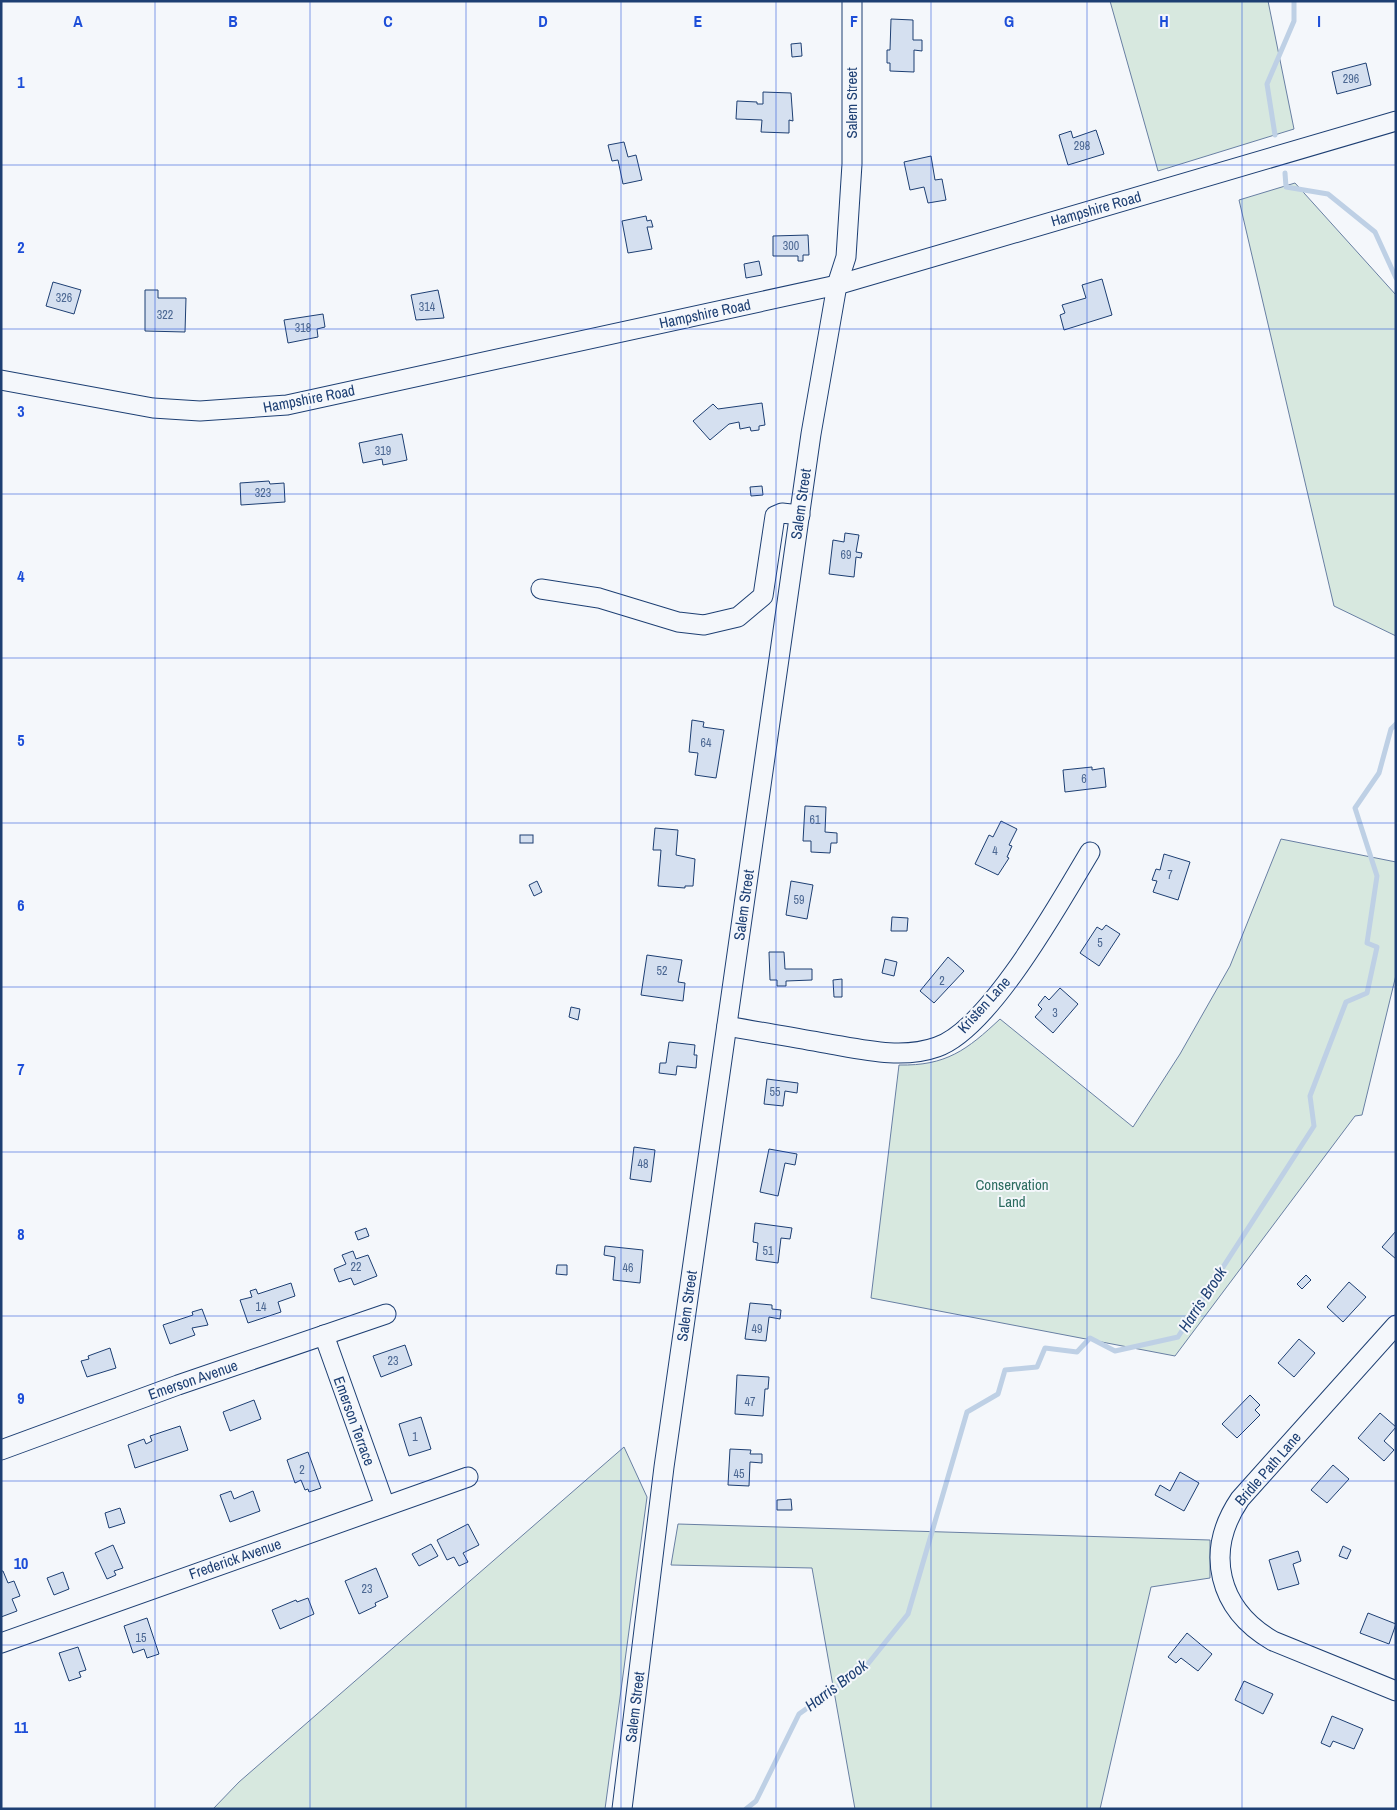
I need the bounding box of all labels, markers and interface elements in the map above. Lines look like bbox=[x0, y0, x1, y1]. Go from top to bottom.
text: A bbox=[73, 10, 83, 32]
text: B bbox=[228, 10, 238, 32]
text: C bbox=[383, 10, 393, 32]
text: D bbox=[538, 10, 548, 32]
text: E bbox=[694, 10, 703, 32]
text: F bbox=[850, 10, 858, 32]
text: G bbox=[1004, 10, 1014, 32]
text: H bbox=[1159, 10, 1169, 32]
text: I bbox=[1317, 10, 1321, 32]
street label: Salem Street bbox=[841, 67, 862, 139]
text: 1 bbox=[17, 71, 25, 93]
house number: 296 bbox=[1343, 71, 1359, 87]
house number: 298 bbox=[1074, 138, 1090, 154]
street label: Hampshire Road bbox=[1048, 186, 1143, 231]
text: 2 bbox=[17, 236, 25, 258]
house number: 300 bbox=[783, 238, 799, 254]
house number: 326 bbox=[56, 290, 72, 306]
street label: Hampshire Road bbox=[657, 294, 753, 333]
house number: 314 bbox=[419, 299, 436, 315]
house number: 322 bbox=[157, 307, 173, 323]
house number: 318 bbox=[295, 320, 311, 336]
street label: Hampshire Road bbox=[261, 379, 357, 418]
text: 3 bbox=[17, 400, 25, 422]
house number: 319 bbox=[375, 443, 391, 459]
street label: Salem Street bbox=[785, 467, 816, 541]
house number: 323 bbox=[255, 485, 271, 501]
house number: 69 bbox=[841, 547, 851, 563]
text: 4 bbox=[17, 565, 25, 587]
text: 5 bbox=[17, 729, 25, 751]
house number: 64 bbox=[701, 735, 712, 751]
house number: 6 bbox=[1081, 771, 1087, 787]
house number: 61 bbox=[810, 812, 821, 828]
house number: 4 bbox=[992, 843, 998, 859]
house number: 7 bbox=[1167, 867, 1173, 883]
street label: Salem Street bbox=[728, 868, 759, 942]
house number: 59 bbox=[794, 892, 804, 908]
text: 6 bbox=[17, 894, 25, 916]
house number: 5 bbox=[1097, 935, 1103, 951]
house number: 52 bbox=[657, 963, 667, 979]
street label: Kristen Lane bbox=[952, 972, 1015, 1038]
house number: 2 bbox=[939, 973, 945, 989]
house number: 3 bbox=[1052, 1005, 1058, 1021]
text: 7 bbox=[17, 1058, 25, 1080]
house number: 55 bbox=[770, 1084, 781, 1100]
house number: 48 bbox=[638, 1156, 648, 1172]
park label: Conservation Land bbox=[975, 1174, 1049, 1212]
text: 8 bbox=[17, 1223, 25, 1245]
house number: 51 bbox=[763, 1243, 774, 1259]
house number: 22 bbox=[351, 1259, 361, 1275]
house number: 46 bbox=[623, 1260, 633, 1276]
water label: Harris Brook bbox=[1173, 1262, 1232, 1336]
street label: Salem Street bbox=[671, 1269, 702, 1343]
house number: 14 bbox=[256, 1299, 267, 1315]
house number: 49 bbox=[752, 1321, 762, 1337]
house number: 23 bbox=[388, 1353, 398, 1369]
street label: Emerson Avenue bbox=[145, 1354, 241, 1405]
street label: Emerson Terrace bbox=[329, 1373, 380, 1468]
text: 9 bbox=[17, 1387, 25, 1409]
house number: 47 bbox=[745, 1394, 756, 1410]
street label: Bridle Path Lane bbox=[1230, 1427, 1306, 1510]
house number: 1 bbox=[412, 1429, 418, 1445]
house number: 2 bbox=[299, 1462, 305, 1478]
house number: 45 bbox=[734, 1466, 745, 1482]
street label: Frederick Avenue bbox=[186, 1533, 284, 1584]
text: 10 bbox=[14, 1552, 28, 1574]
house number: 23 bbox=[362, 1581, 372, 1597]
house number: 15 bbox=[136, 1630, 147, 1646]
water label: Harris Brook bbox=[800, 1654, 872, 1716]
street label: Salem Street bbox=[620, 1670, 649, 1744]
text: 11 bbox=[14, 1716, 29, 1738]

